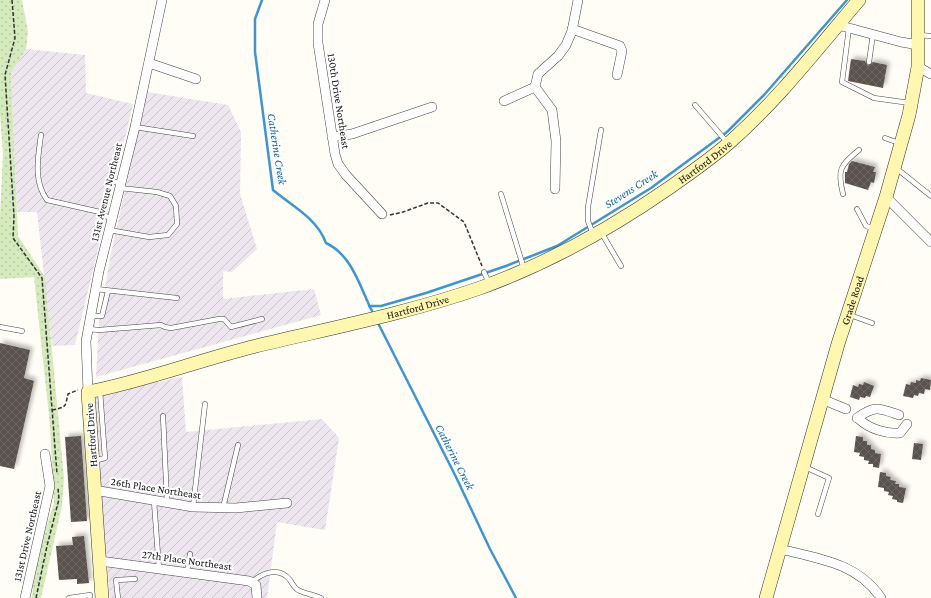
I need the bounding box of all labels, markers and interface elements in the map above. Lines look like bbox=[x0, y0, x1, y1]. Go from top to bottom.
street label: 130th Drive Northeast bbox=[326, 52, 353, 150]
water label: Catherine Creek bbox=[264, 112, 290, 187]
street label: Hartford Drive bbox=[676, 137, 734, 186]
street label: 131st Avenue Northeast bbox=[88, 141, 124, 242]
water label: Stevens Creek bbox=[602, 166, 661, 211]
street label: Grade Road bbox=[839, 274, 866, 326]
street label: Hartford Drive bbox=[385, 292, 450, 321]
street label: Hartford Drive bbox=[83, 403, 99, 467]
water label: Catherine Creek bbox=[432, 422, 478, 493]
street label: 26th Place Northeast bbox=[110, 475, 202, 501]
street label: 131st Drive Northeast bbox=[11, 489, 43, 582]
street label: 27th Place Northeast bbox=[141, 548, 233, 572]

